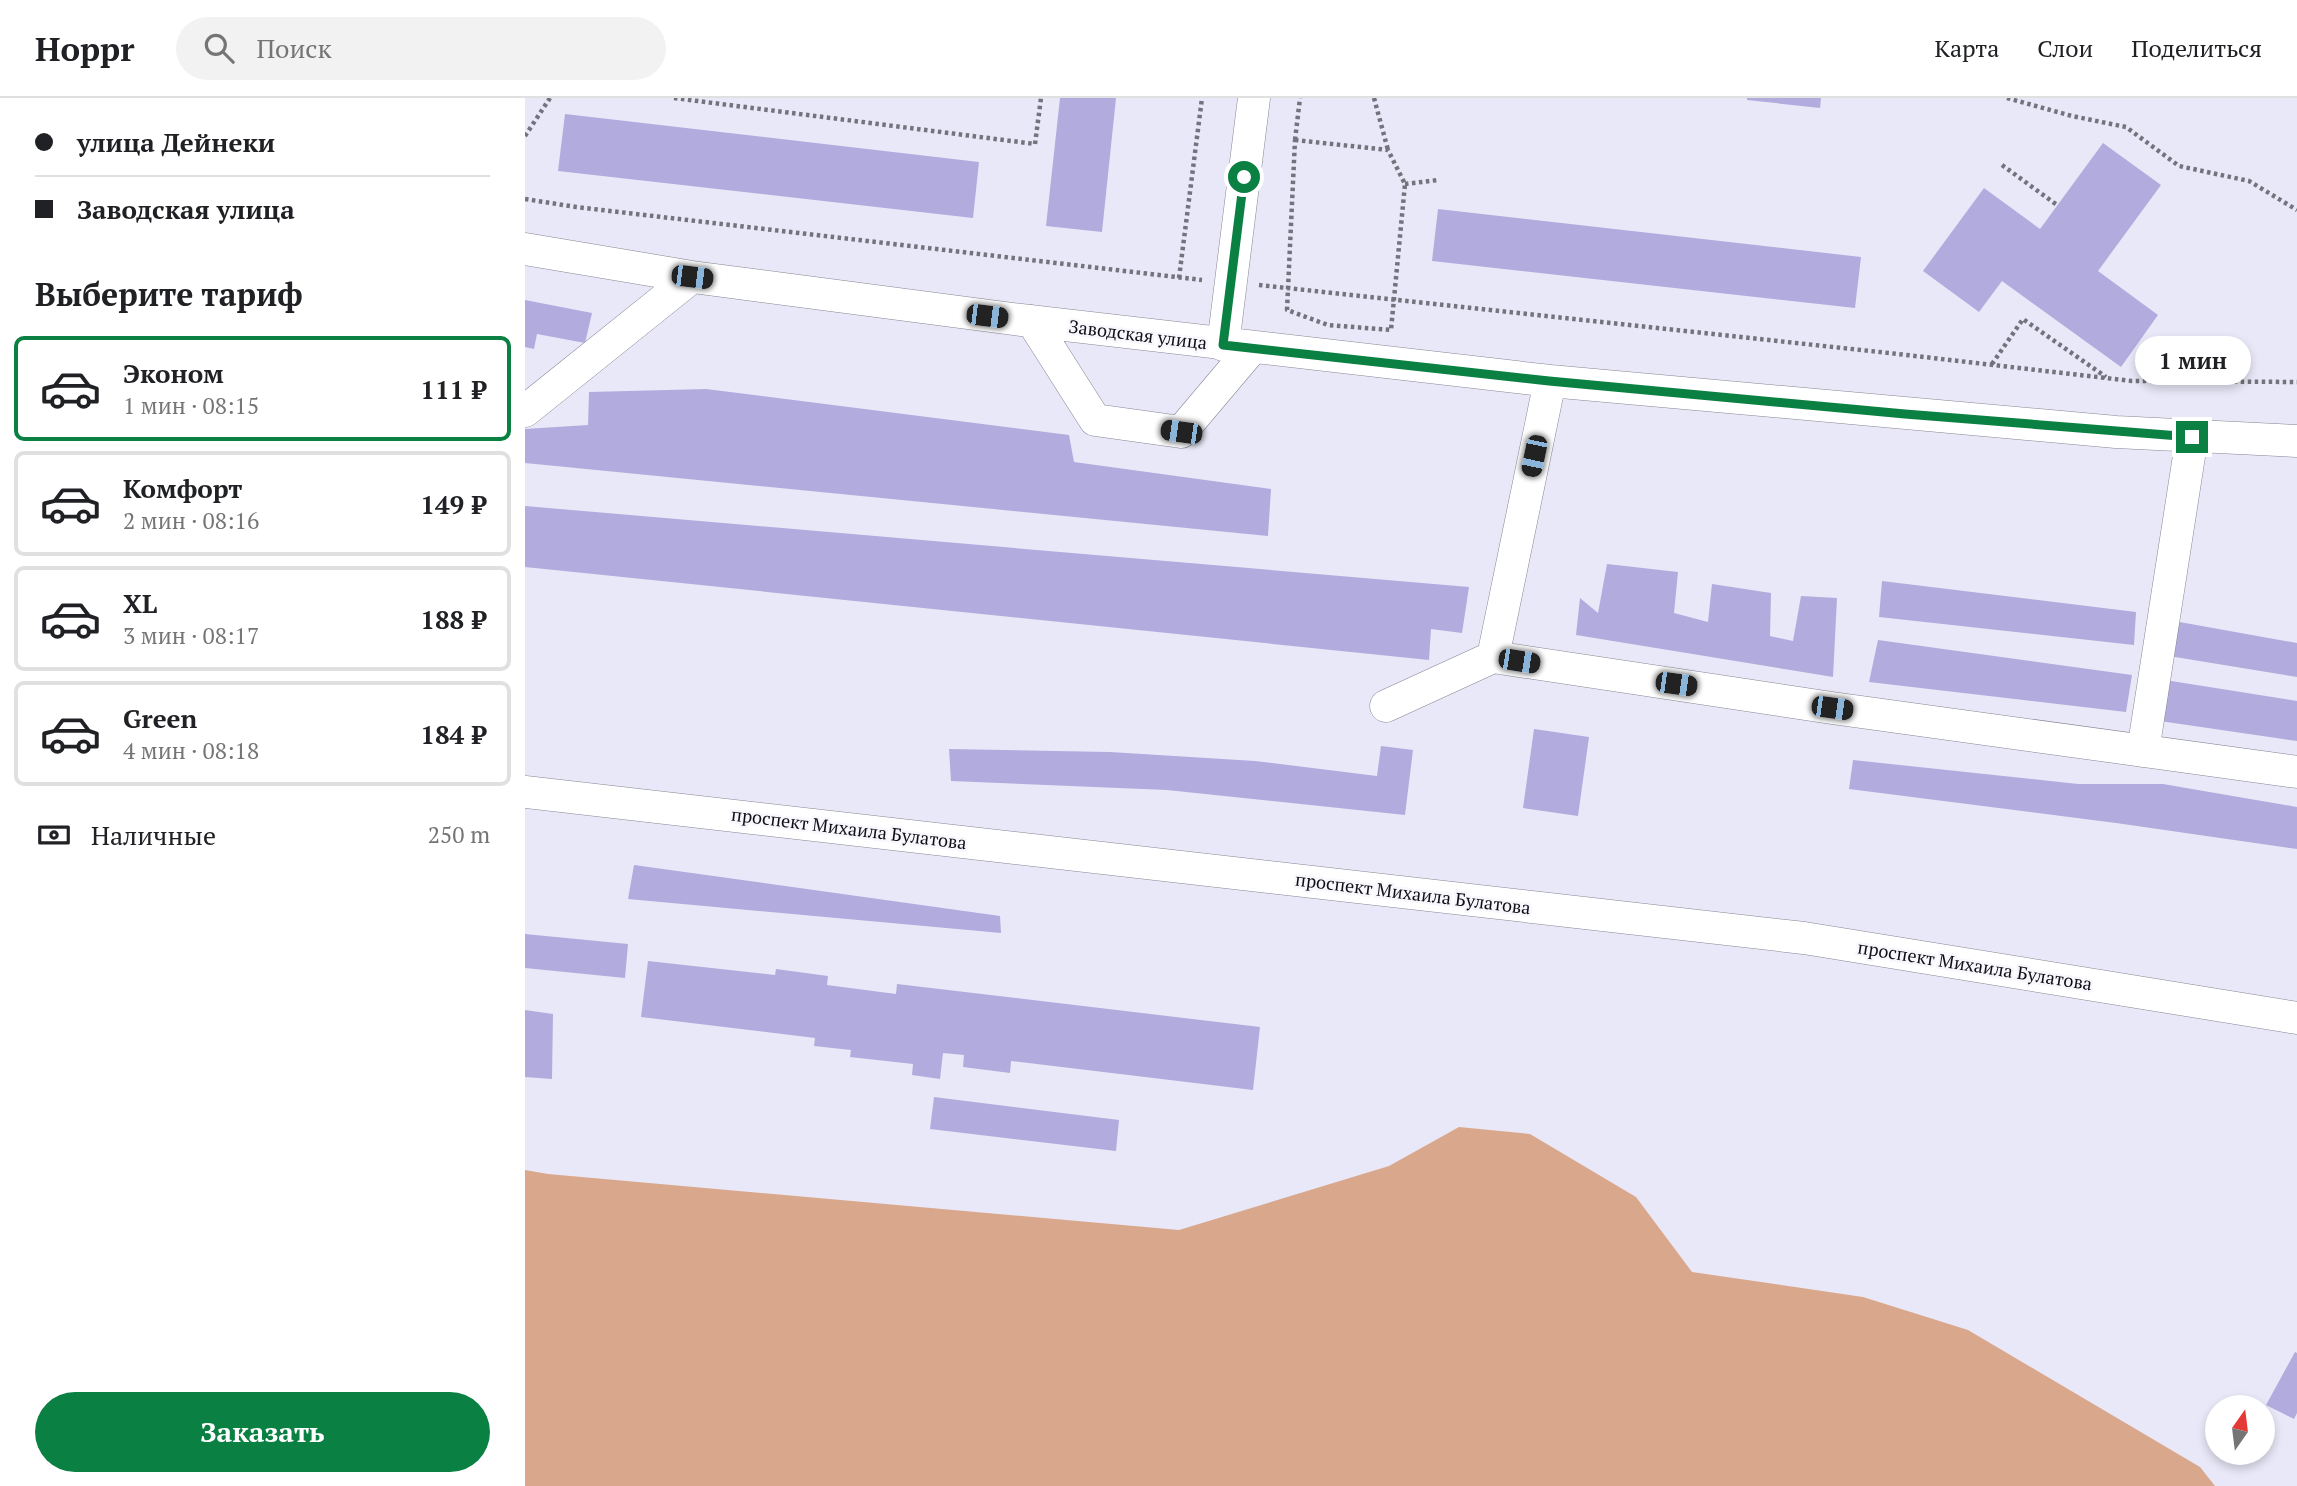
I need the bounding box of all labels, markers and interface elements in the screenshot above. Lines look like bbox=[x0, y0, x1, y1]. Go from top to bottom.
search box bbox=[176, 17, 666, 80]
text: Hoppr bbox=[35, 27, 134, 70]
icon: search bbox=[200, 29, 238, 67]
text: Поиск bbox=[256, 31, 332, 65]
text: Карта bbox=[1934, 32, 1999, 64]
text: Слои bbox=[2037, 32, 2093, 64]
text: Поделиться bbox=[2131, 32, 2262, 64]
text: улица Дейнеки bbox=[77, 125, 275, 159]
route start bbox=[1228, 161, 1260, 193]
text: Заводская улица bbox=[77, 192, 295, 226]
car bbox=[670, 264, 715, 290]
text: Выберите тариф bbox=[35, 273, 303, 315]
car bbox=[965, 303, 1010, 329]
street label: Заводская улица bbox=[1067, 314, 1209, 354]
callout: 1 мин bbox=[2134, 336, 2250, 384]
text: 1 мин bbox=[2159, 345, 2227, 376]
text: Эконом bbox=[123, 356, 224, 390]
icon: car bbox=[39, 357, 102, 420]
text: 111 ₽ bbox=[420, 372, 486, 406]
text: 1 мин · 08:15 bbox=[123, 390, 259, 421]
car bbox=[1159, 419, 1204, 445]
route end bbox=[2176, 421, 2208, 453]
car bbox=[1520, 433, 1549, 479]
text: Комфорт bbox=[123, 471, 242, 505]
icon: car bbox=[39, 472, 102, 535]
text: 149 ₽ bbox=[420, 487, 486, 521]
text: 2 мин · 08:16 bbox=[123, 505, 259, 536]
text: XL bbox=[123, 586, 157, 620]
icon: car bbox=[39, 587, 102, 650]
text: 188 ₽ bbox=[420, 602, 486, 636]
text: 3 мин · 08:17 bbox=[123, 620, 259, 651]
car bbox=[1497, 647, 1542, 675]
car bbox=[1654, 671, 1699, 697]
car bbox=[1810, 695, 1855, 721]
text: Green bbox=[123, 701, 197, 735]
icon: car bbox=[39, 702, 102, 765]
text: 184 ₽ bbox=[420, 717, 486, 751]
text: 4 мин · 08:18 bbox=[123, 735, 259, 766]
street label: проспект Михаила Булатова bbox=[730, 802, 968, 854]
icon: cash bbox=[35, 816, 73, 854]
text: Наличные bbox=[91, 818, 216, 852]
text: 250 m bbox=[428, 819, 490, 850]
street label: проспект Михаила Булатова bbox=[1294, 867, 1532, 919]
street label: проспект Михаила Булатова bbox=[1856, 935, 2094, 995]
button: Заказать bbox=[35, 1392, 490, 1472]
north arrow bbox=[2205, 1395, 2275, 1465]
map controls bbox=[2205, 1395, 2275, 1465]

